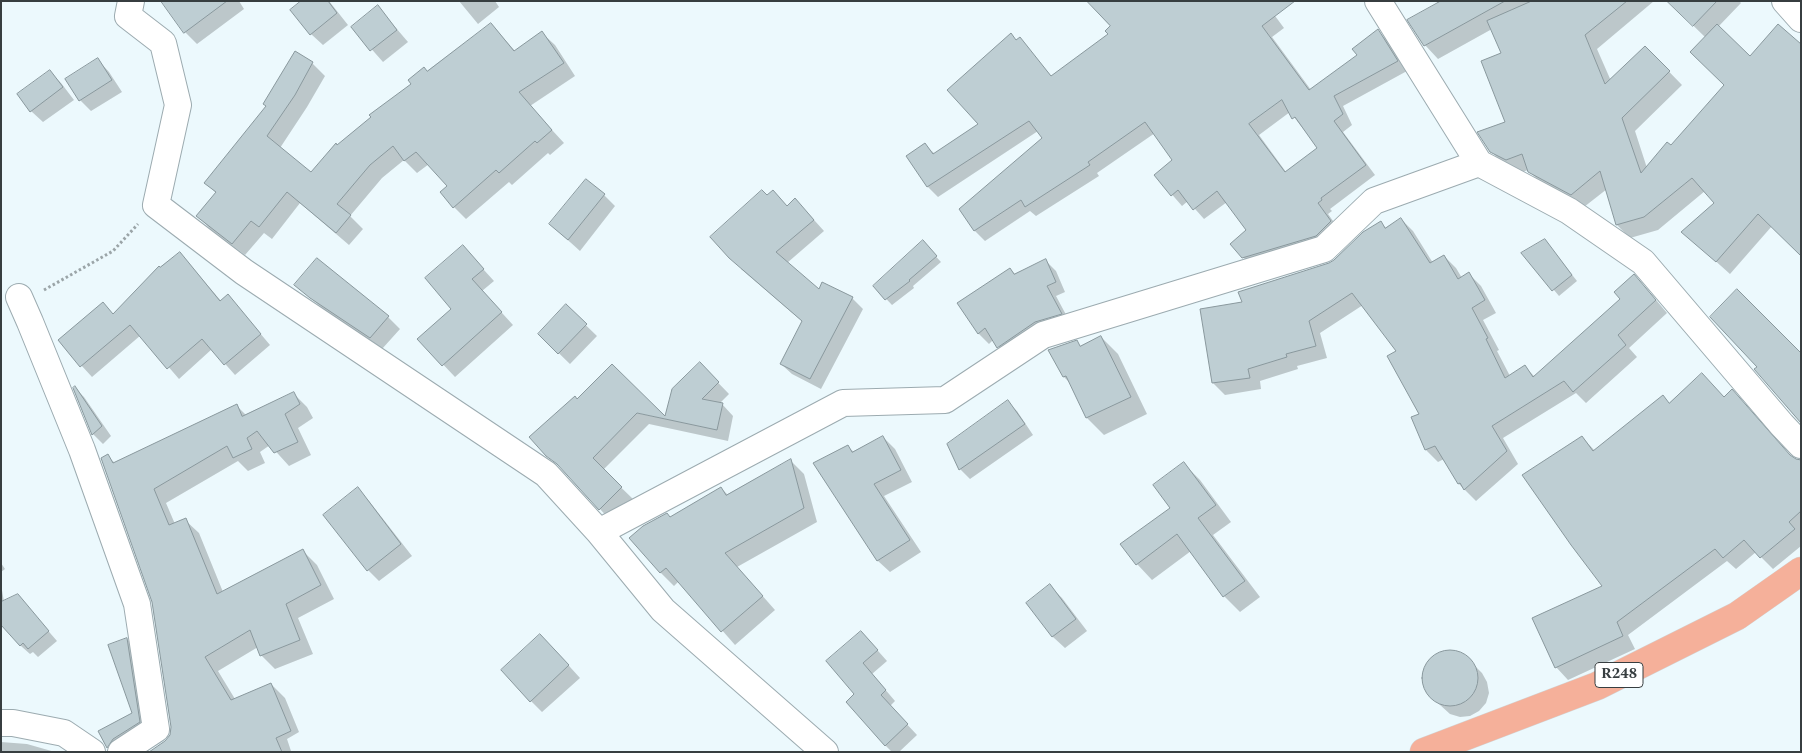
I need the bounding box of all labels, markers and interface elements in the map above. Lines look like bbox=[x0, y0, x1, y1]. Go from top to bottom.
road number: R248 bbox=[1595, 662, 1643, 688]

